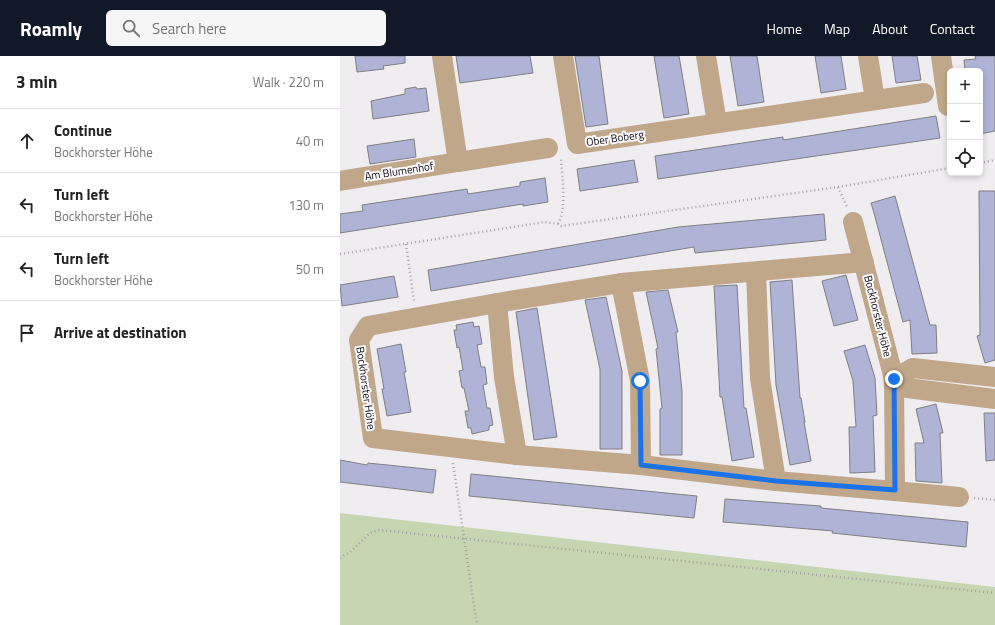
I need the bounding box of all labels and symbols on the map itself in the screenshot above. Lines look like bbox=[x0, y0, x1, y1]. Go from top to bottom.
street label: Ober Boberg bbox=[585, 126, 645, 150]
street label: Am Blumenhof bbox=[364, 158, 435, 184]
street label: Bockhorster Höhe bbox=[860, 274, 896, 359]
street label: Bockhorster Höhe bbox=[352, 346, 380, 431]
route end bbox=[885, 370, 903, 388]
route start bbox=[631, 372, 649, 390]

